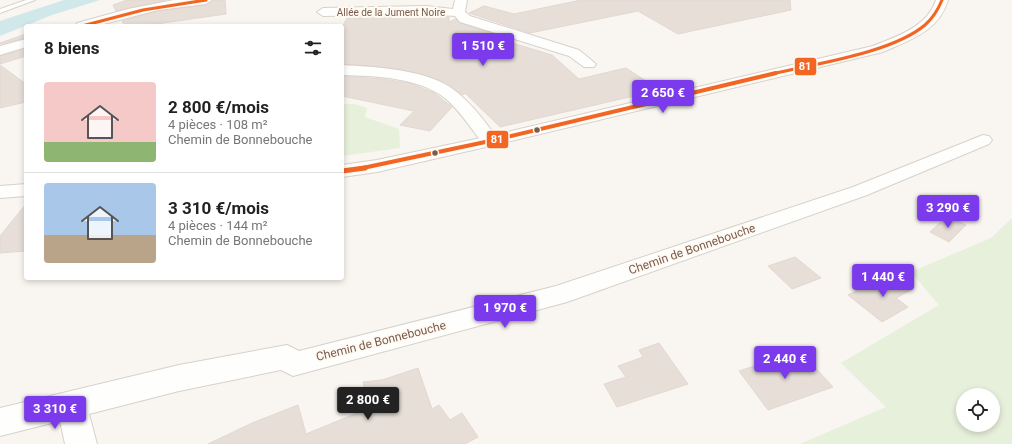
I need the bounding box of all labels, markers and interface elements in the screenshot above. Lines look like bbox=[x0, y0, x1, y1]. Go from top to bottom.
street label: Allée de la Jument Noire bbox=[337, 7, 445, 18]
pin: 1 510 € bbox=[446, 33, 520, 67]
icon: filters bbox=[302, 37, 324, 59]
text: 8 biens bbox=[44, 38, 99, 58]
text: 1 510 € bbox=[461, 38, 505, 53]
line badge: 81 bbox=[794, 57, 817, 76]
text: 81 bbox=[799, 60, 811, 73]
pin: 2 650 € bbox=[626, 80, 700, 114]
text: 2 650 € bbox=[641, 85, 685, 100]
text: 2 800 €/mois bbox=[168, 97, 269, 117]
icon: home bbox=[76, 98, 124, 146]
text: 4 pièces · 108 m² bbox=[168, 117, 267, 132]
unlabelled marker bbox=[532, 125, 542, 135]
line badge: 81 bbox=[486, 130, 509, 149]
text: Chemin de Bonnebouche bbox=[168, 132, 312, 147]
text: 81 bbox=[491, 133, 503, 146]
unlabelled marker bbox=[430, 148, 440, 158]
pin: 3 290 € bbox=[911, 195, 985, 229]
text: 3 310 €/mois bbox=[168, 198, 269, 218]
icon: home bbox=[76, 199, 124, 247]
text: 3 290 € bbox=[926, 200, 970, 215]
text: 4 pièces · 144 m² bbox=[168, 218, 267, 233]
street label: Chemin de Bonnebouche bbox=[627, 221, 757, 277]
text: Chemin de Bonnebouche bbox=[168, 233, 312, 248]
pin: 1 440 € bbox=[846, 264, 920, 298]
text: 1 440 € bbox=[861, 269, 905, 284]
pin: 1 970 € bbox=[468, 295, 542, 329]
text: 1 970 € bbox=[483, 300, 527, 315]
street label: Chemin de Bonnebouche bbox=[315, 318, 447, 364]
pin: 2 440 € bbox=[748, 346, 822, 380]
text: 2 440 € bbox=[763, 351, 807, 366]
pin: 2 800 € bbox=[331, 387, 405, 421]
map controls bbox=[956, 388, 1000, 432]
button: locate bbox=[956, 388, 1000, 432]
text: 2 800 € bbox=[346, 392, 390, 407]
pin: 3 310 € bbox=[18, 396, 92, 430]
text: 3 310 € bbox=[33, 401, 77, 416]

